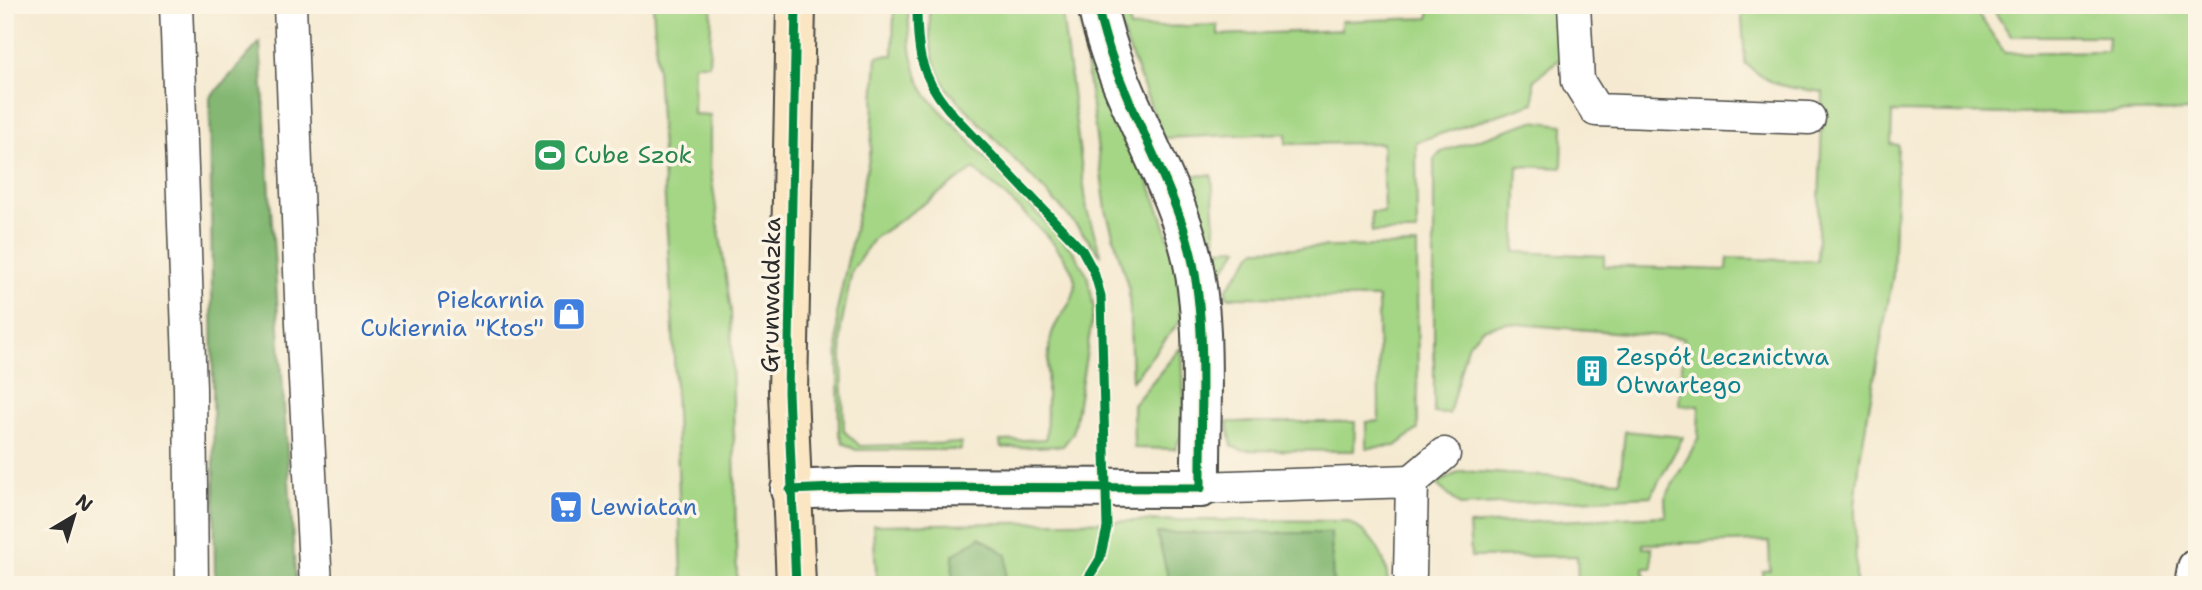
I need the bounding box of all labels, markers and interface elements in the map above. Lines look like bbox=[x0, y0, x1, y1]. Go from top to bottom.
sports icon: Cube Szok bbox=[531, 136, 569, 174]
place label: Cube Szok bbox=[574, 139, 692, 171]
street label: Grunwaldzka bbox=[754, 217, 788, 373]
place label: Piekarnia Cukiernia "Kłos" bbox=[360, 284, 544, 344]
shop icon: Piekarnia Cukiernia "Kłos" bbox=[550, 295, 588, 333]
place label: Zespół Lecznictwa Otwartego bbox=[1616, 341, 1829, 401]
building icon: Zespół Lecznictwa Otwartego bbox=[1573, 352, 1611, 390]
north arrow bbox=[38, 482, 108, 552]
supermarket icon: Lewiatan bbox=[547, 488, 585, 526]
text: N bbox=[71, 489, 98, 517]
place label: Lewiatan bbox=[590, 491, 697, 523]

